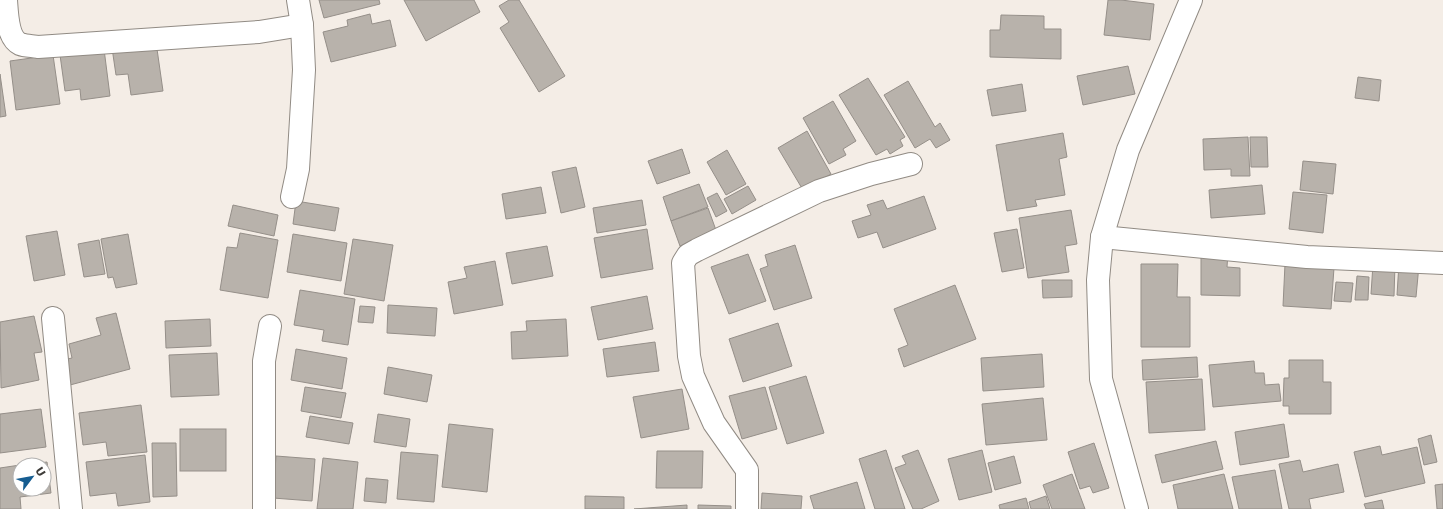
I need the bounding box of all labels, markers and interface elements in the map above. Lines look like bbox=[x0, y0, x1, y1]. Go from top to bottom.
north arrow bbox=[12, 457, 52, 497]
text: U bbox=[32, 465, 48, 479]

